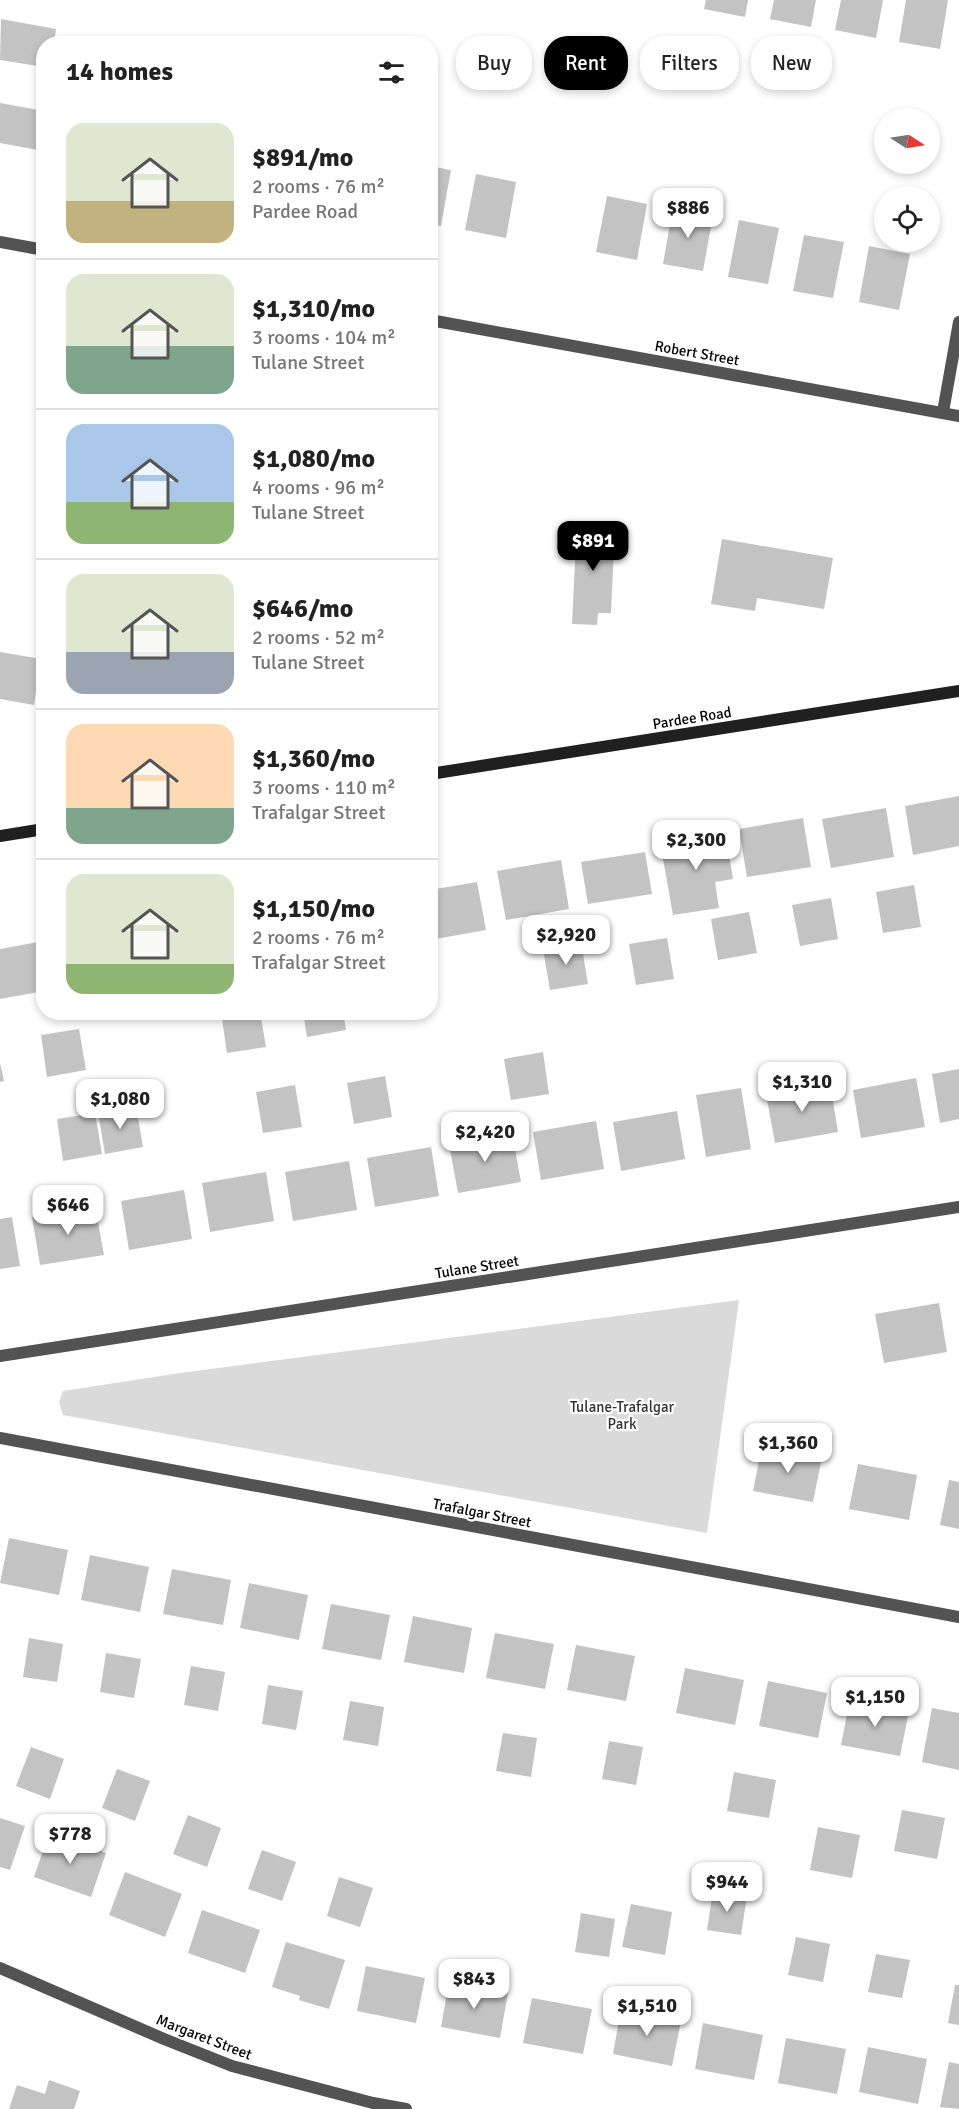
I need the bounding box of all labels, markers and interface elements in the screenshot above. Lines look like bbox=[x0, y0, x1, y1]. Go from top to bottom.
chip: Buy bbox=[456, 36, 532, 90]
chip: Rent bbox=[544, 36, 628, 90]
chip: Filters bbox=[640, 36, 739, 90]
chip: New bbox=[751, 36, 832, 90]
text: 14 homes bbox=[66, 56, 173, 88]
icon: filters bbox=[375, 56, 408, 89]
north arrow bbox=[874, 108, 940, 174]
map controls bbox=[874, 108, 940, 252]
text: $891/mo bbox=[252, 142, 353, 174]
icon: home bbox=[114, 147, 186, 219]
text: 2 rooms · 76 m² bbox=[252, 174, 385, 199]
button: locate bbox=[874, 186, 940, 252]
pin: $886 bbox=[652, 188, 724, 239]
text: $886 bbox=[666, 195, 710, 220]
text: Pardee Road bbox=[252, 199, 358, 224]
text: $1,310/mo bbox=[252, 293, 375, 325]
icon: home bbox=[114, 298, 186, 370]
text: 3 rooms · 104 m² bbox=[252, 325, 396, 350]
street label: Robert Street bbox=[653, 337, 741, 369]
text: Tulane Street bbox=[252, 350, 365, 375]
text: $1,080/mo bbox=[252, 443, 375, 475]
icon: home bbox=[114, 448, 186, 520]
text: 4 rooms · 96 m² bbox=[252, 475, 385, 500]
text: Tulane Street bbox=[252, 500, 365, 525]
pin: $891 bbox=[557, 521, 629, 572]
text: $891 bbox=[571, 528, 615, 553]
text: $646/mo bbox=[252, 593, 353, 625]
icon: home bbox=[114, 598, 186, 670]
text: 2 rooms · 52 m² bbox=[252, 625, 385, 650]
text: Tulane Street bbox=[252, 650, 365, 675]
street label: Pardee Road bbox=[651, 703, 733, 733]
text: $1,360/mo bbox=[252, 743, 375, 775]
icon: home bbox=[114, 748, 186, 820]
text: 3 rooms · 110 m² bbox=[252, 775, 396, 800]
text: Trafalgar Street bbox=[252, 800, 385, 825]
pin: $2,300 bbox=[647, 820, 745, 871]
text: $2,300 bbox=[666, 827, 726, 852]
text: $1,150/mo bbox=[252, 893, 375, 925]
icon: home bbox=[114, 898, 186, 970]
pin: $2,920 bbox=[517, 915, 615, 966]
text: $2,920 bbox=[536, 922, 596, 947]
text: 2 rooms · 76 m² bbox=[252, 925, 385, 950]
text: Trafalgar Street bbox=[252, 950, 385, 975]
pin: $1,310 bbox=[753, 1062, 851, 1113]
text: $1,310 bbox=[772, 1069, 832, 1094]
pin: $1,080 bbox=[71, 1079, 169, 1130]
text: $1,080 bbox=[90, 1086, 150, 1111]
pin: $2,420 bbox=[436, 1112, 534, 1163]
text: $2,420 bbox=[455, 1119, 515, 1144]
pin: $646 bbox=[32, 1185, 104, 1236]
text: $646 bbox=[46, 1192, 90, 1217]
street label: Tulane Street bbox=[434, 1252, 520, 1282]
park label: Tulane-Trafalgar Park bbox=[570, 1398, 675, 1433]
pin: $1,360 bbox=[739, 1423, 837, 1474]
text: $1,360 bbox=[758, 1430, 818, 1455]
street label: Trafalgar Street bbox=[431, 1495, 533, 1531]
pin: $1,150 bbox=[826, 1677, 924, 1728]
text: $1,150 bbox=[845, 1684, 905, 1709]
pin: $778 bbox=[34, 1814, 106, 1865]
text: $778 bbox=[48, 1821, 92, 1846]
pin: $944 bbox=[691, 1862, 763, 1913]
text: $944 bbox=[705, 1869, 749, 1894]
pin: $843 bbox=[438, 1959, 510, 2010]
text: $843 bbox=[452, 1966, 496, 1991]
pin: $1,510 bbox=[598, 1986, 696, 2037]
text: $1,510 bbox=[617, 1993, 677, 2018]
street label: Margaret Street bbox=[154, 2011, 254, 2063]

